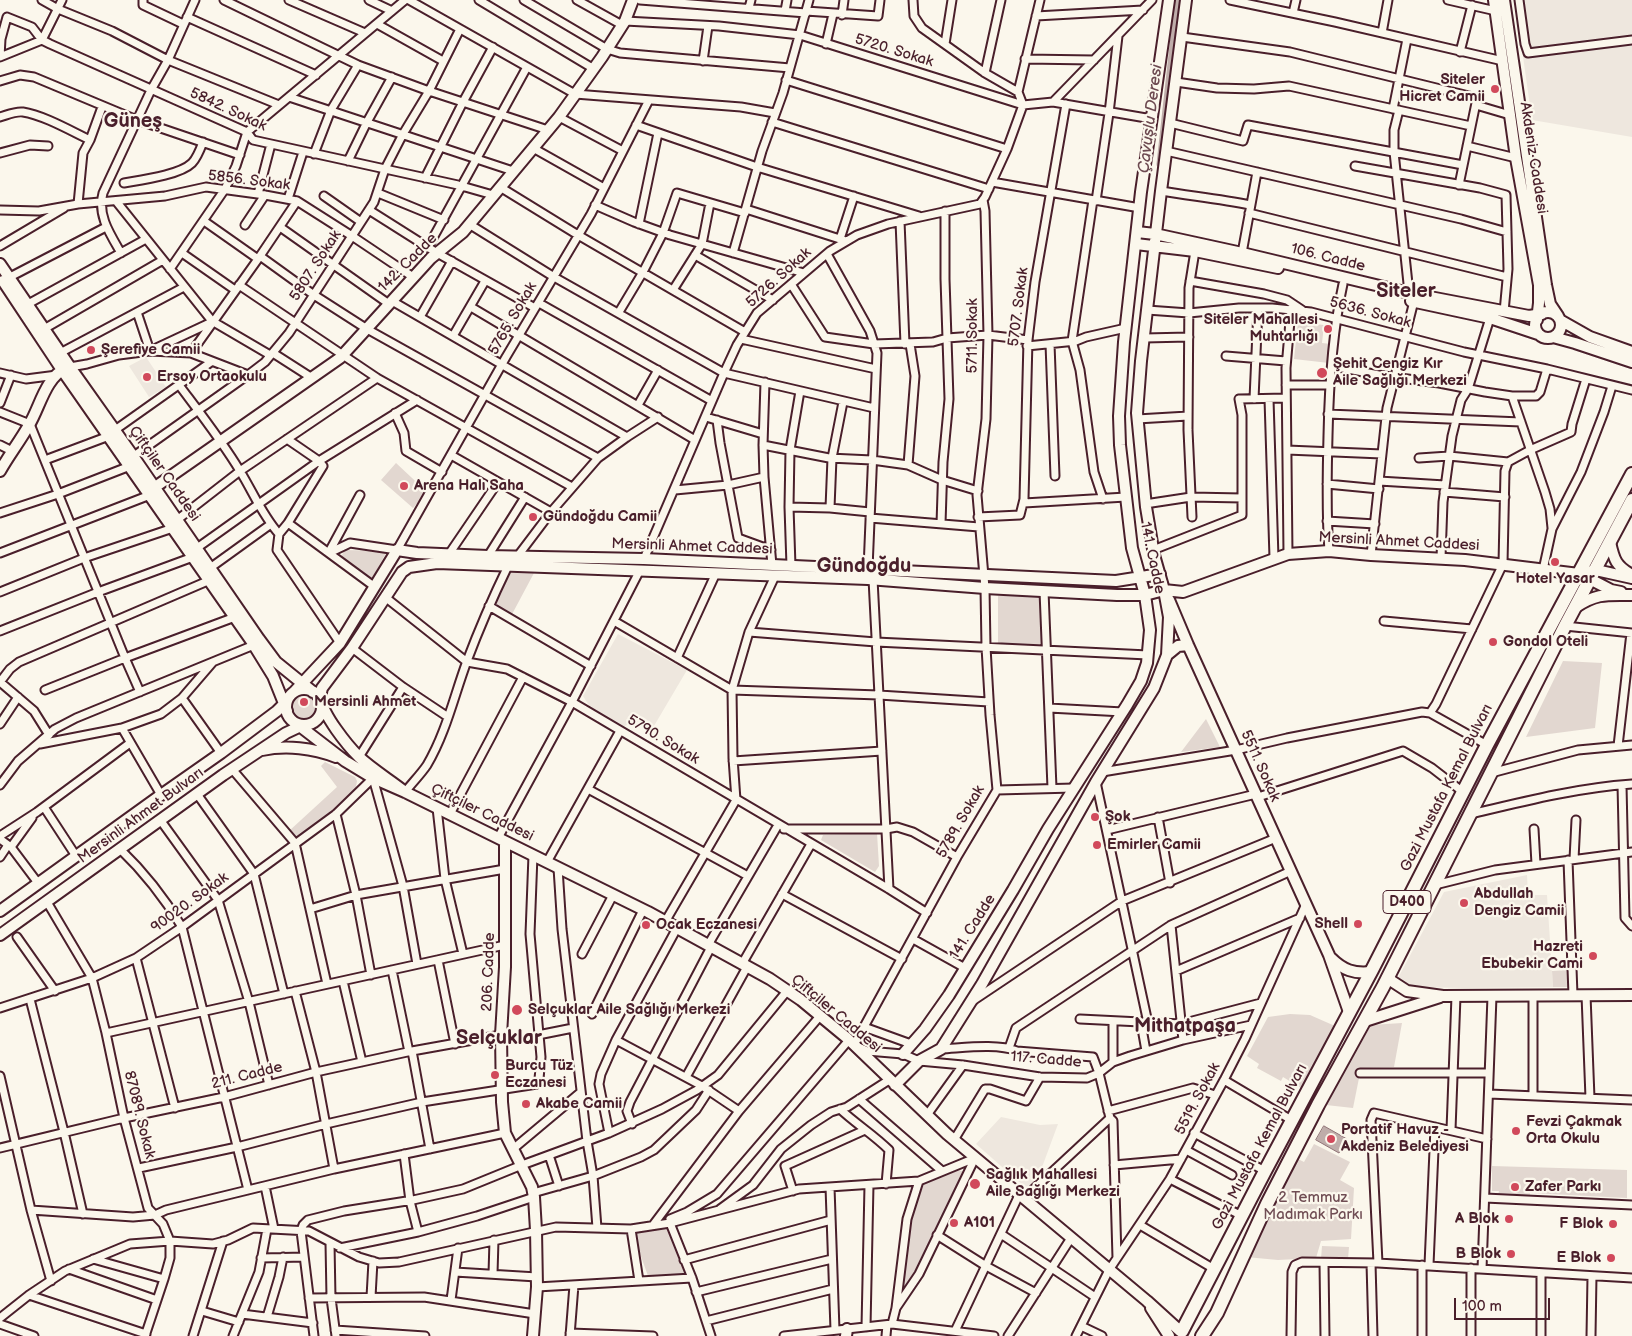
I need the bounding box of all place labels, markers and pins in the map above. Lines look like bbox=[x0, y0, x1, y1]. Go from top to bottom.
place label: Siteler Hicret Camii bbox=[1399, 71, 1485, 106]
marker: Siteler Hicret Camii bbox=[1489, 83, 1501, 95]
place label: Siteler Mahallesi Muhtarlığı bbox=[1204, 311, 1318, 346]
marker: Siteler Mahallesi Muhtarlığı bbox=[1322, 323, 1334, 335]
place label: Şerefiye Camii bbox=[101, 341, 200, 359]
marker: Şerefiye Camii bbox=[85, 344, 97, 356]
place label: Şehit Cengiz Kır Aile Sağlığı Merkezi bbox=[1333, 355, 1467, 390]
marker: Şehit Cengiz Kır Aile Sağlığı Merkezi bbox=[1315, 366, 1329, 380]
place label: Ersoy Ortaokulu bbox=[157, 368, 267, 386]
marker: Ersoy Ortaokulu bbox=[141, 371, 153, 383]
place label: Arena Halı Saha bbox=[414, 477, 524, 495]
marker: Arena Halı Saha bbox=[398, 480, 410, 492]
place label: Gündoğdu Camii bbox=[543, 508, 657, 526]
marker: Gündoğdu Camii bbox=[527, 511, 539, 523]
marker: Hotel Yasar bbox=[1549, 556, 1561, 568]
place label: Hotel Yasar bbox=[1515, 570, 1595, 588]
place label: Gondol Oteli bbox=[1503, 633, 1588, 651]
marker: Gondol Oteli bbox=[1487, 636, 1499, 648]
place label: Mersinli Ahmet bbox=[314, 693, 416, 711]
marker: Mersinli Ahmet bbox=[298, 696, 310, 708]
place label: Şok bbox=[1105, 808, 1131, 826]
marker: Şok bbox=[1089, 811, 1101, 823]
place label: Emirler Camii bbox=[1107, 836, 1201, 854]
marker: Emirler Camii bbox=[1091, 839, 1103, 851]
place label: Abdullah Dengiz Camii bbox=[1474, 885, 1564, 920]
marker: Abdullah Dengiz Camii bbox=[1458, 897, 1470, 909]
place label: Shell bbox=[1315, 915, 1348, 933]
place label: Ocak Eczanesi bbox=[656, 916, 757, 934]
marker: Shell bbox=[1352, 918, 1364, 930]
marker: Ocak Eczanesi bbox=[640, 919, 652, 931]
place label: Hazreti Ebubekir Cami bbox=[1481, 938, 1583, 973]
marker: Hazreti Ebubekir Cami bbox=[1587, 950, 1599, 962]
place label: Selçuklar Aile Sağlığı Merkezi bbox=[528, 1001, 730, 1019]
marker: Selçuklar Aile Sağlığı Merkezi bbox=[510, 1003, 524, 1017]
place label: Burcu Tüz Eczanesi bbox=[505, 1057, 573, 1092]
marker: Burcu Tüz Eczanesi bbox=[489, 1069, 501, 1081]
place label: Akabe Camii bbox=[536, 1095, 622, 1113]
marker: Akabe Camii bbox=[520, 1098, 532, 1110]
place label: Fevzi Çakmak Orta Okulu bbox=[1526, 1113, 1622, 1148]
place label: Portatif Havuz - Akdeniz Belediyesi bbox=[1341, 1121, 1469, 1156]
marker: Fevzi Çakmak Orta Okulu bbox=[1510, 1125, 1522, 1137]
marker: Portatif Havuz - Akdeniz Belediyesi bbox=[1325, 1133, 1337, 1145]
place label: Sağlık Mahallesi Aile Sağlığı Merkezi bbox=[986, 1166, 1120, 1201]
marker: Sağlık Mahallesi Aile Sağlığı Merkezi bbox=[968, 1177, 982, 1191]
place label: Zafer Parkı bbox=[1525, 1178, 1601, 1196]
marker: Zafer Parkı bbox=[1509, 1181, 1521, 1193]
place label: A Blok bbox=[1455, 1210, 1499, 1228]
marker: A Blok bbox=[1503, 1213, 1515, 1225]
place label: A101 bbox=[964, 1214, 995, 1232]
place label: F Blok bbox=[1559, 1215, 1603, 1233]
marker: A101 bbox=[948, 1217, 960, 1229]
marker: F Blok bbox=[1607, 1218, 1619, 1230]
place label: B Blok bbox=[1456, 1245, 1501, 1263]
marker: B Blok bbox=[1505, 1248, 1517, 1260]
place label: E Blok bbox=[1556, 1249, 1601, 1267]
marker: E Blok bbox=[1605, 1252, 1617, 1264]

